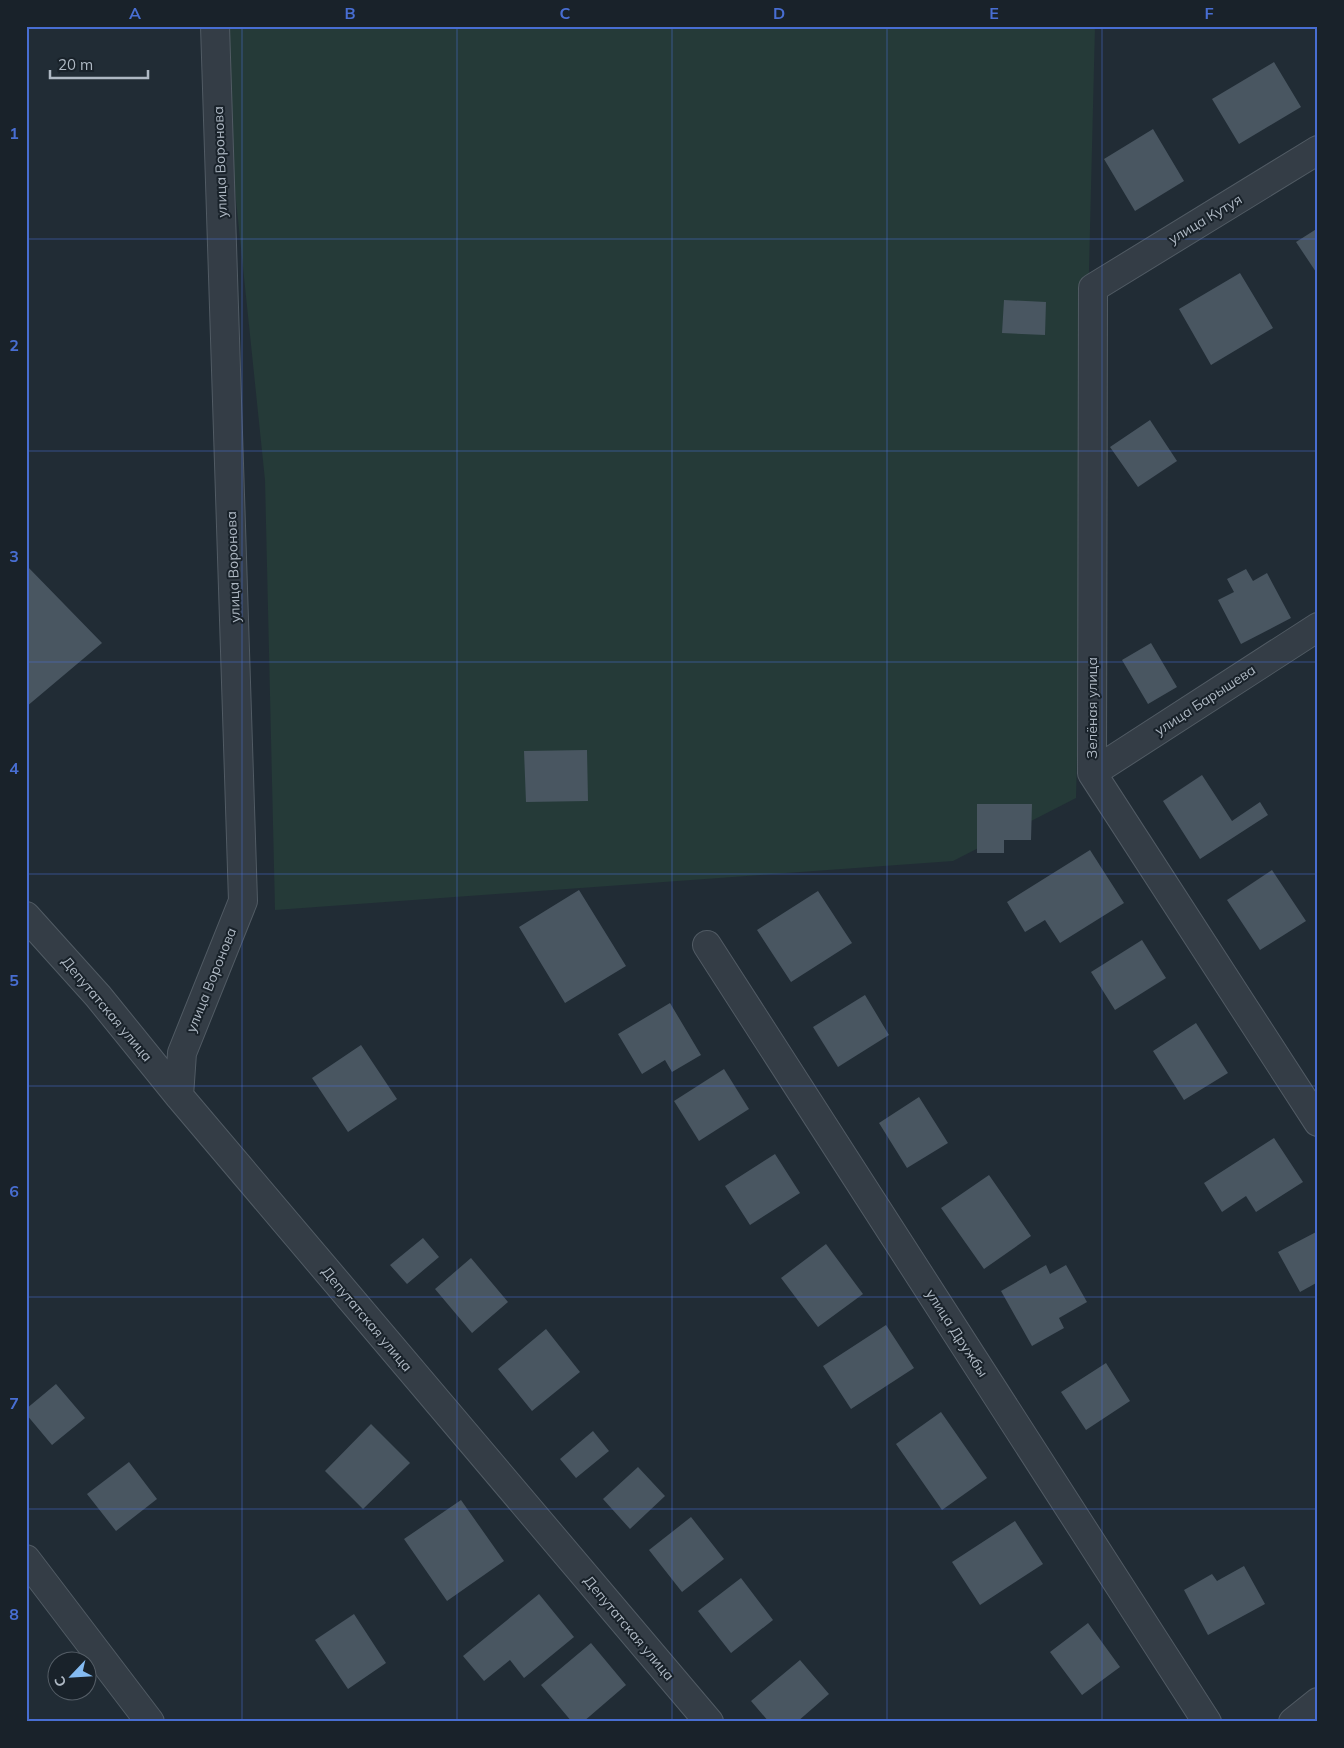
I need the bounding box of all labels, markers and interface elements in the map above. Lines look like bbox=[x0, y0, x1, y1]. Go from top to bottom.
text: A bbox=[129, 3, 141, 23]
text: B bbox=[344, 3, 356, 23]
text: C bbox=[560, 3, 571, 23]
text: D bbox=[773, 3, 785, 23]
text: E bbox=[989, 3, 999, 23]
text: F bbox=[1204, 3, 1214, 23]
scale bar bbox=[50, 48, 148, 80]
text: 20 m bbox=[58, 55, 93, 74]
street label: улица Воронова bbox=[209, 106, 231, 218]
text: 1 bbox=[9, 123, 19, 143]
street label: улица Кутуя bbox=[1165, 190, 1245, 248]
text: 2 bbox=[9, 335, 19, 355]
street label: улица Воронова bbox=[222, 511, 244, 623]
text: 3 bbox=[9, 546, 19, 566]
street label: Зелёная улица bbox=[1083, 657, 1101, 759]
street label: улица Барышева bbox=[1151, 661, 1259, 739]
text: 4 bbox=[9, 758, 19, 778]
street label: улица Воронова bbox=[182, 925, 240, 1035]
street label: Депутатская улица bbox=[58, 953, 156, 1065]
text: 5 bbox=[9, 970, 19, 990]
text: 6 bbox=[9, 1181, 19, 1201]
street label: Депутатская улица bbox=[318, 1263, 416, 1375]
street label: улица Дружбы bbox=[922, 1286, 992, 1380]
text: 7 bbox=[9, 1393, 19, 1413]
street label: Депутатская улица bbox=[580, 1572, 678, 1684]
text: 8 bbox=[9, 1604, 19, 1624]
north arrow bbox=[48, 1650, 98, 1700]
text: С bbox=[50, 1673, 70, 1690]

